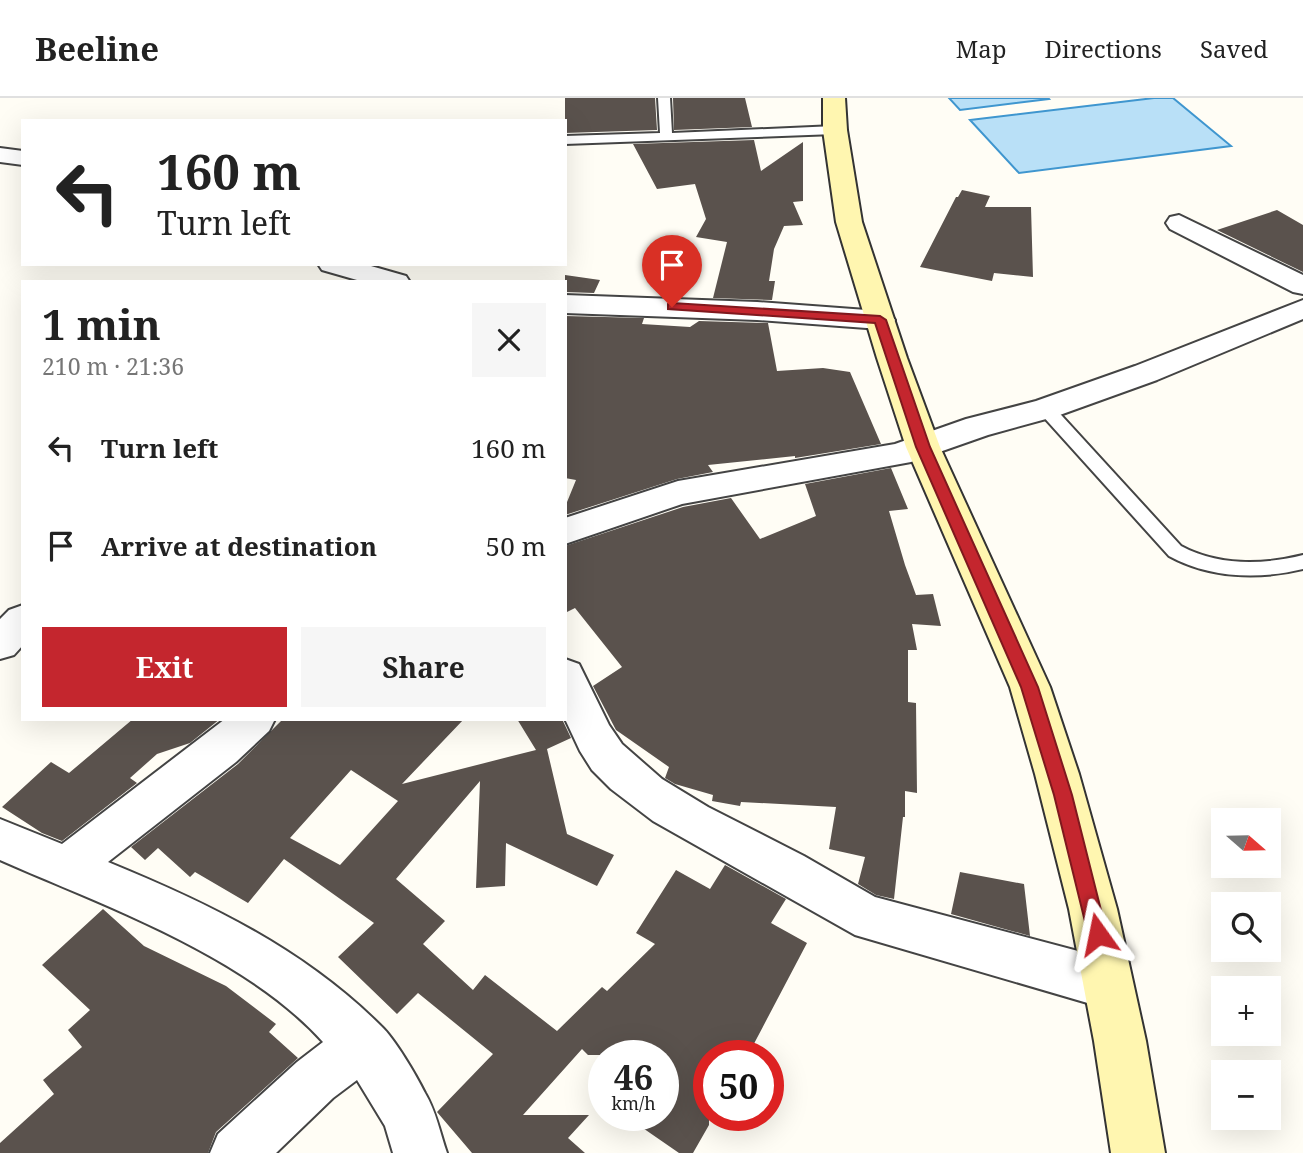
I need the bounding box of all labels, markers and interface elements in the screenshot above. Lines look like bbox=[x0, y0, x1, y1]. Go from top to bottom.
text: Beeline bbox=[35, 26, 159, 71]
text: Map bbox=[956, 32, 1007, 65]
text: Directions bbox=[1045, 32, 1162, 65]
text: Saved bbox=[1200, 32, 1268, 65]
text: 160 m bbox=[157, 138, 301, 204]
icon: left bbox=[42, 147, 133, 238]
text: Turn left bbox=[157, 201, 291, 244]
pin bbox=[642, 235, 702, 307]
icon: arrive bbox=[653, 246, 691, 284]
text: 1 min bbox=[42, 295, 161, 352]
button: close bbox=[472, 303, 546, 377]
text: 210 m · 21:36 bbox=[42, 350, 184, 382]
icon: left bbox=[42, 429, 80, 467]
text: Turn left bbox=[101, 430, 218, 466]
text: 160 m bbox=[471, 430, 546, 466]
icon: arrive bbox=[42, 527, 80, 565]
text: Arrive at destination bbox=[101, 528, 377, 564]
text: 50 m bbox=[486, 528, 546, 564]
button: Exit bbox=[42, 627, 287, 707]
button: Share bbox=[301, 627, 546, 707]
north arrow bbox=[1211, 808, 1281, 878]
map controls bbox=[1211, 808, 1281, 1130]
button: search bbox=[1211, 892, 1281, 962]
position arrow bbox=[1061, 897, 1135, 971]
button: + bbox=[1211, 976, 1281, 1046]
speed limit sign: 50 bbox=[693, 1040, 784, 1131]
text: 46 bbox=[614, 1053, 653, 1100]
button: − bbox=[1211, 1060, 1281, 1130]
text: km/h bbox=[611, 1091, 656, 1115]

